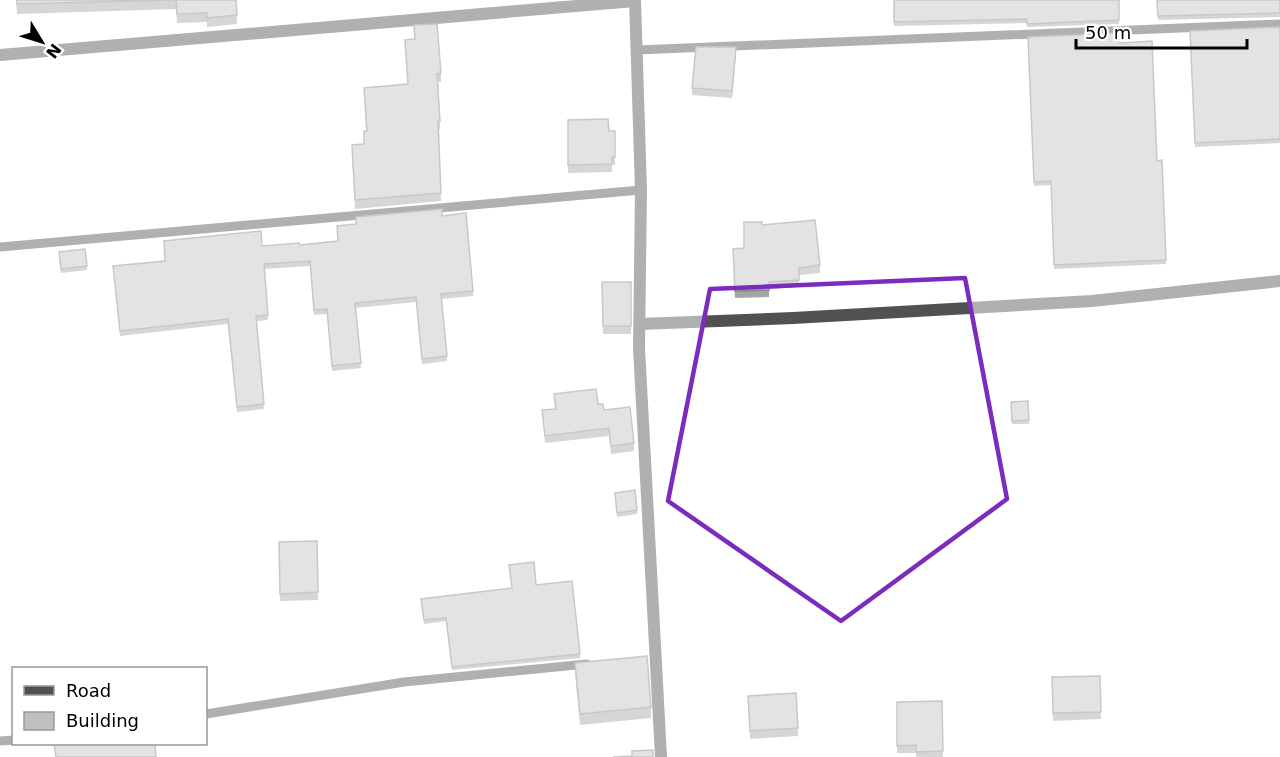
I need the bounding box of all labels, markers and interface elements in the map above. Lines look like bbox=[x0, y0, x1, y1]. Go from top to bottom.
north arrow bbox=[12, 12, 72, 72]
scale bar bbox=[1076, 12, 1247, 50]
text: 50 m bbox=[1085, 22, 1131, 43]
text: N bbox=[42, 40, 65, 62]
legend bbox=[12, 667, 207, 745]
text: Road bbox=[66, 680, 111, 701]
text: Building bbox=[66, 710, 139, 731]

